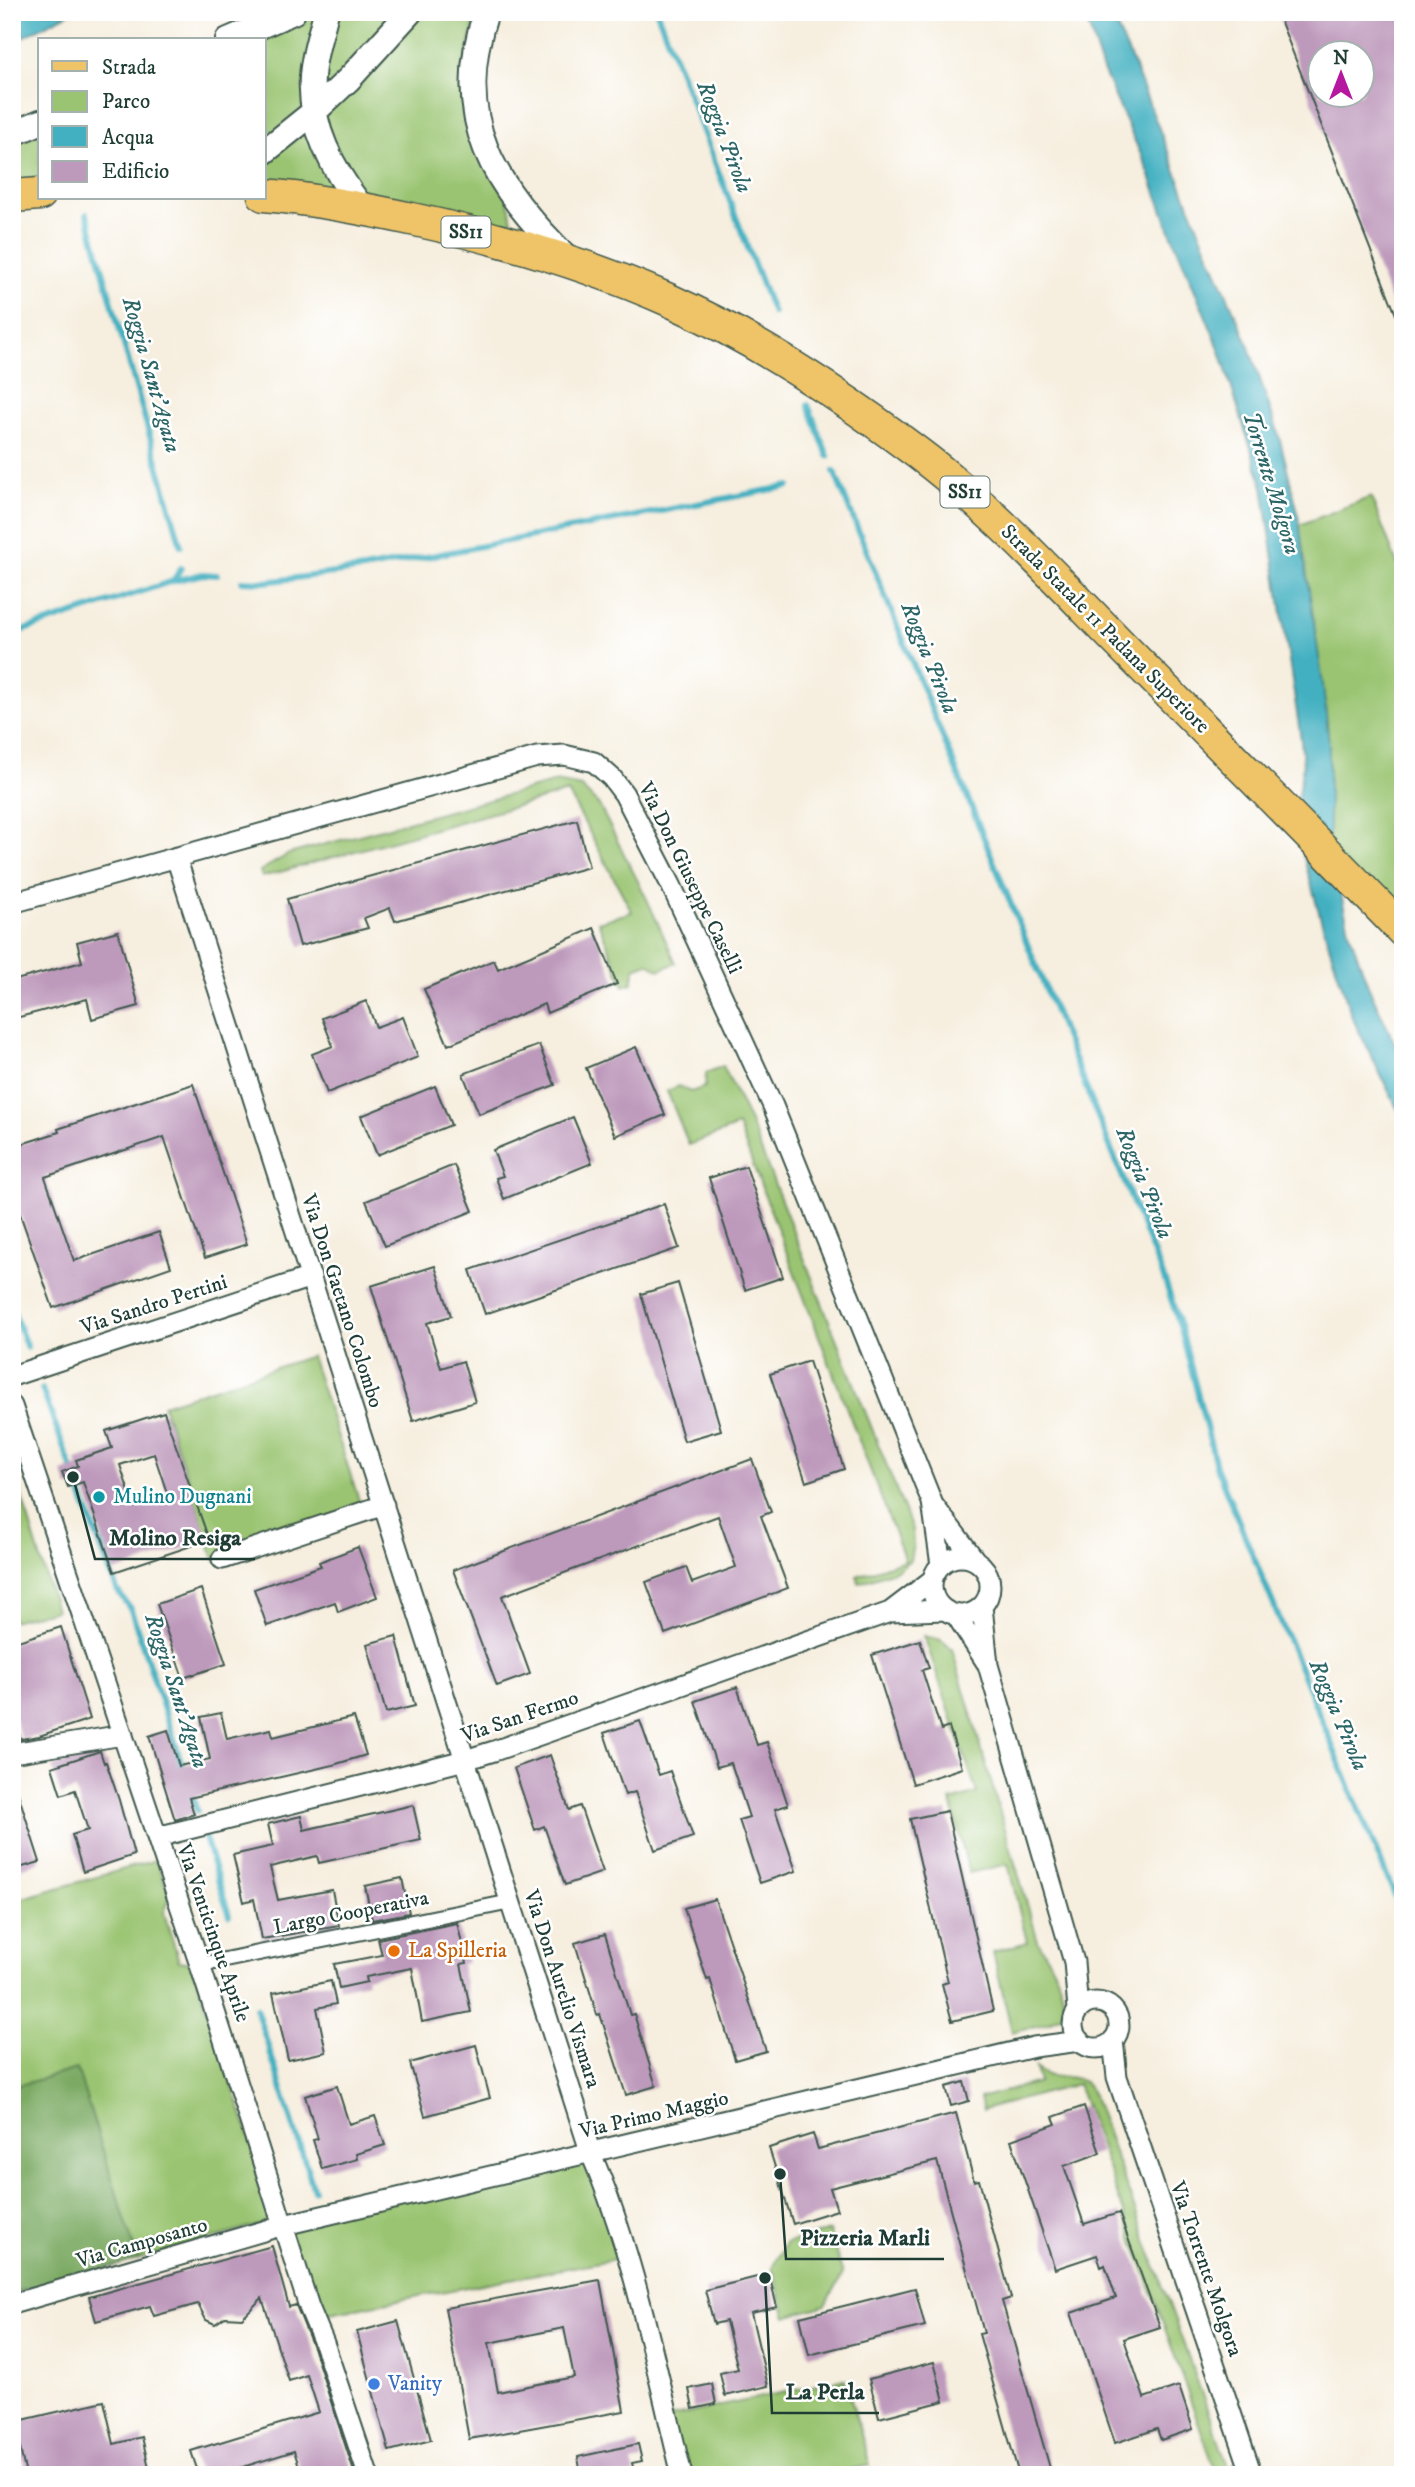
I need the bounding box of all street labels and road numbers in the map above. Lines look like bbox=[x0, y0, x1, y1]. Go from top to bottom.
road number: SS11 bbox=[442, 216, 490, 248]
road number: SS11 bbox=[940, 477, 990, 508]
street label: Strada Statale 11 Padana Superiore bbox=[995, 519, 1215, 739]
street label: Via Don Giuseppe Caselli bbox=[632, 777, 748, 978]
street label: Via Don Gaetano Colombo bbox=[295, 1190, 389, 1411]
street label: Via Sandro Pertini bbox=[76, 1269, 231, 1341]
street label: Via San Fermo bbox=[457, 1685, 582, 1750]
street label: Via Venticinque Aprile bbox=[170, 1839, 256, 2026]
street label: Largo Cooperativa bbox=[271, 1885, 431, 1941]
street label: Via Don Aurelio Vismara bbox=[517, 1886, 606, 2091]
street label: Via Primo Maggio bbox=[576, 2085, 731, 2145]
street label: Via Torrente Molgora bbox=[1164, 2177, 1248, 2360]
street label: Via Camposanto bbox=[73, 2212, 211, 2274]

